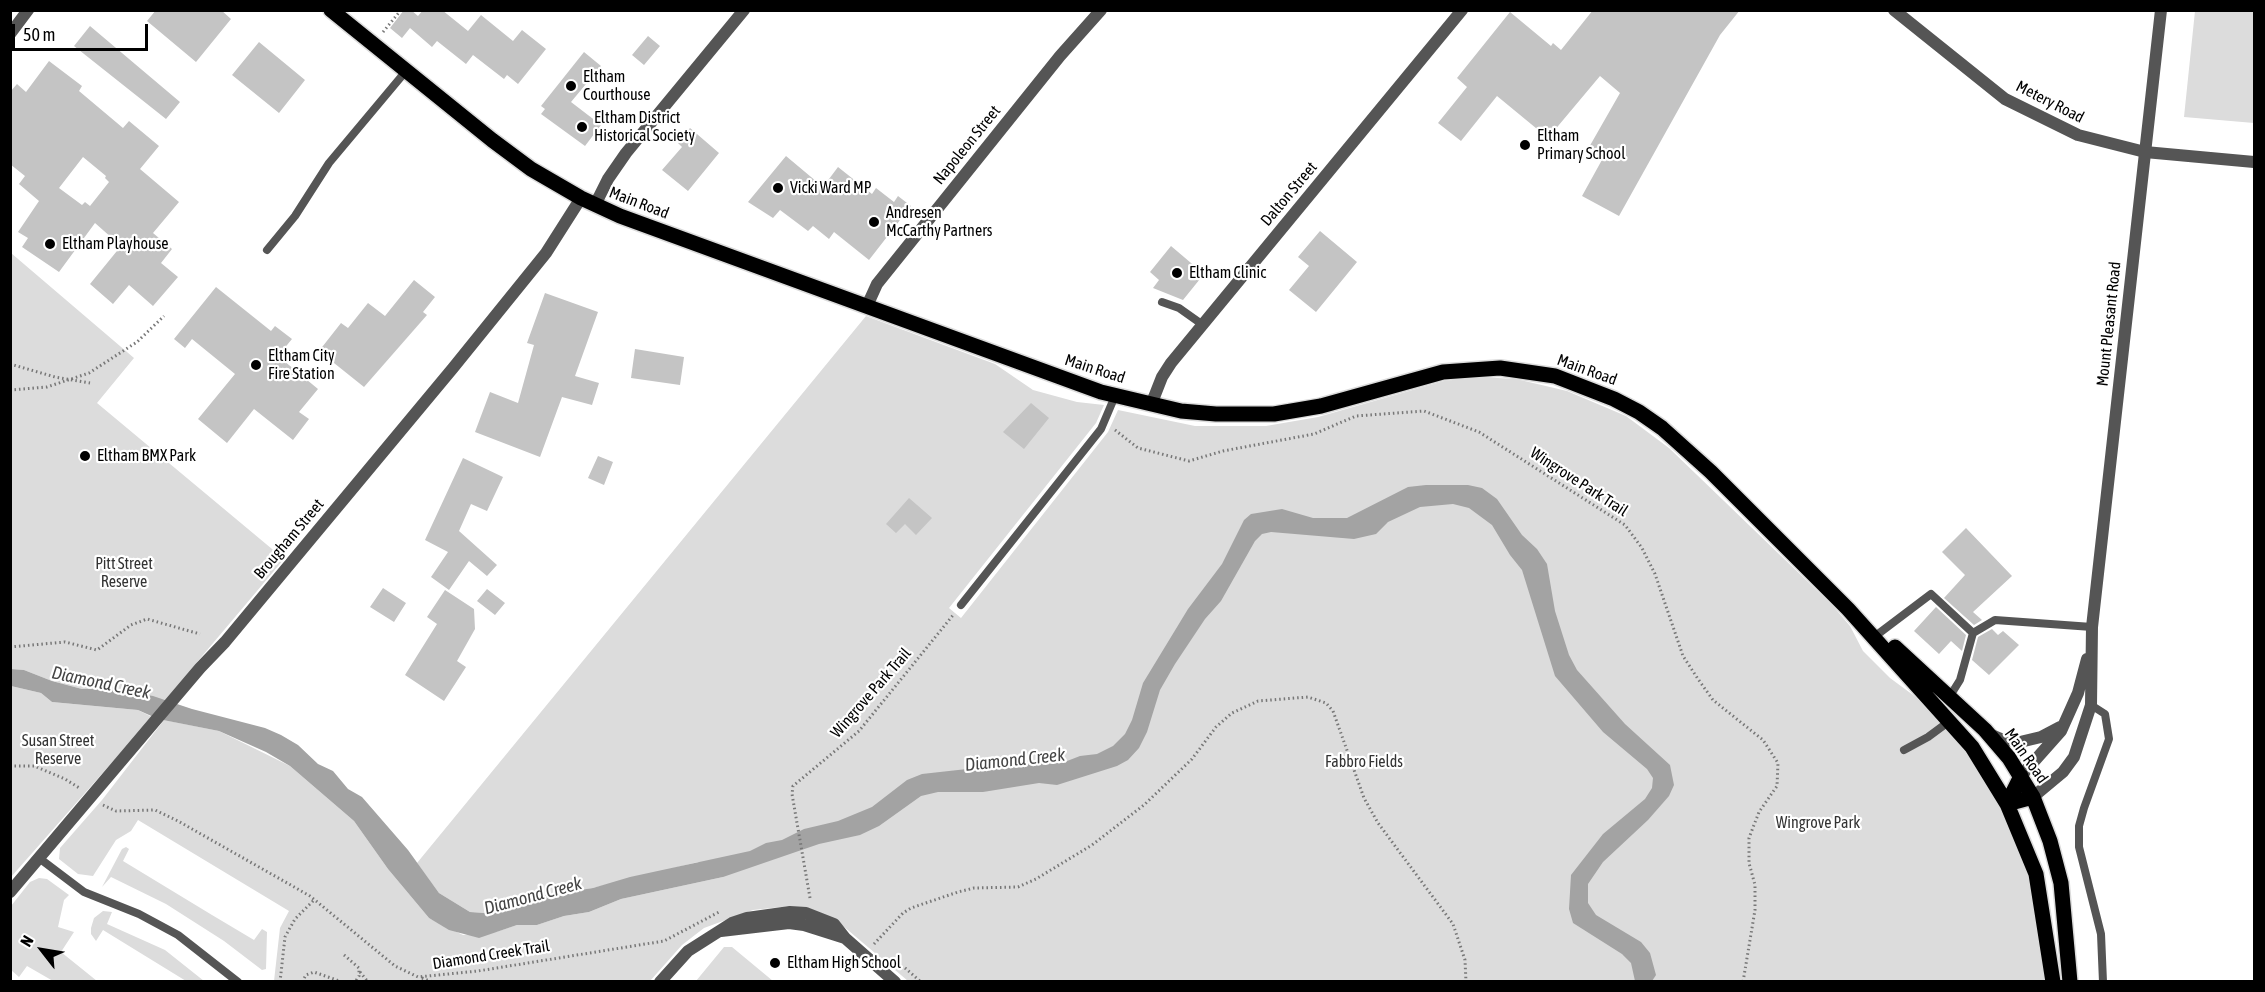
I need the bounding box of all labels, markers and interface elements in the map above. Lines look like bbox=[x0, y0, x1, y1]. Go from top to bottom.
scale bar bbox=[15, 12, 152, 50]
text: 50 m bbox=[23, 24, 55, 45]
place label: Eltham Courthouse bbox=[583, 67, 651, 105]
street label: Metery Road bbox=[2013, 77, 2087, 127]
marker: Eltham Courthouse bbox=[564, 79, 578, 93]
street label: Napoleon Street bbox=[929, 102, 1005, 188]
place label: Eltham District Historical Society bbox=[594, 108, 695, 146]
marker: Eltham District Historical Society bbox=[575, 120, 589, 134]
place label: Eltham Primary School bbox=[1537, 126, 1625, 164]
marker: Eltham Primary School bbox=[1518, 138, 1532, 152]
street label: Dalton Street bbox=[1257, 158, 1321, 230]
place label: Vicki Ward MP bbox=[790, 178, 871, 198]
marker: Vicki Ward MP bbox=[771, 181, 785, 195]
street label: Main Road bbox=[606, 183, 672, 223]
place label: Andresen McCarthy Partners bbox=[886, 203, 993, 241]
marker: Andresen McCarthy Partners bbox=[867, 215, 881, 229]
place label: Eltham Playhouse bbox=[62, 234, 169, 254]
marker: Eltham Playhouse bbox=[43, 237, 57, 251]
street label: Mount Pleasant Road bbox=[2093, 261, 2125, 387]
place label: Eltham Clinic bbox=[1189, 263, 1266, 283]
marker: Eltham Clinic bbox=[1170, 266, 1184, 280]
place label: Eltham City Fire Station bbox=[268, 346, 335, 384]
street label: Main Road bbox=[1062, 350, 1128, 388]
street label: Main Road bbox=[1554, 350, 1620, 390]
marker: Eltham City Fire Station bbox=[249, 358, 263, 372]
street label: Wingrove Park Trail bbox=[1527, 443, 1631, 521]
place label: Eltham BMX Park bbox=[97, 446, 196, 466]
marker: Eltham BMX Park bbox=[78, 449, 92, 463]
street label: Brougham Street bbox=[250, 495, 328, 583]
park label: Pitt Street Reserve bbox=[95, 554, 153, 592]
street label: Wingrove Park Trail bbox=[827, 644, 915, 742]
water label: Diamond Creek bbox=[50, 662, 152, 704]
street label: Main Road bbox=[2000, 725, 2052, 787]
park label: Susan Street Reserve bbox=[22, 731, 94, 769]
water label: Diamond Creek bbox=[964, 744, 1066, 776]
park label: Fabbro Fields bbox=[1325, 752, 1403, 772]
park label: Wingrove Park bbox=[1776, 813, 1860, 833]
water label: Diamond Creek bbox=[482, 873, 584, 919]
north arrow bbox=[12, 920, 72, 980]
text: N bbox=[16, 932, 37, 949]
street label: Diamond Creek Trail bbox=[431, 936, 551, 974]
place label: Eltham High School bbox=[787, 953, 901, 973]
marker: Eltham High School bbox=[768, 956, 782, 970]

